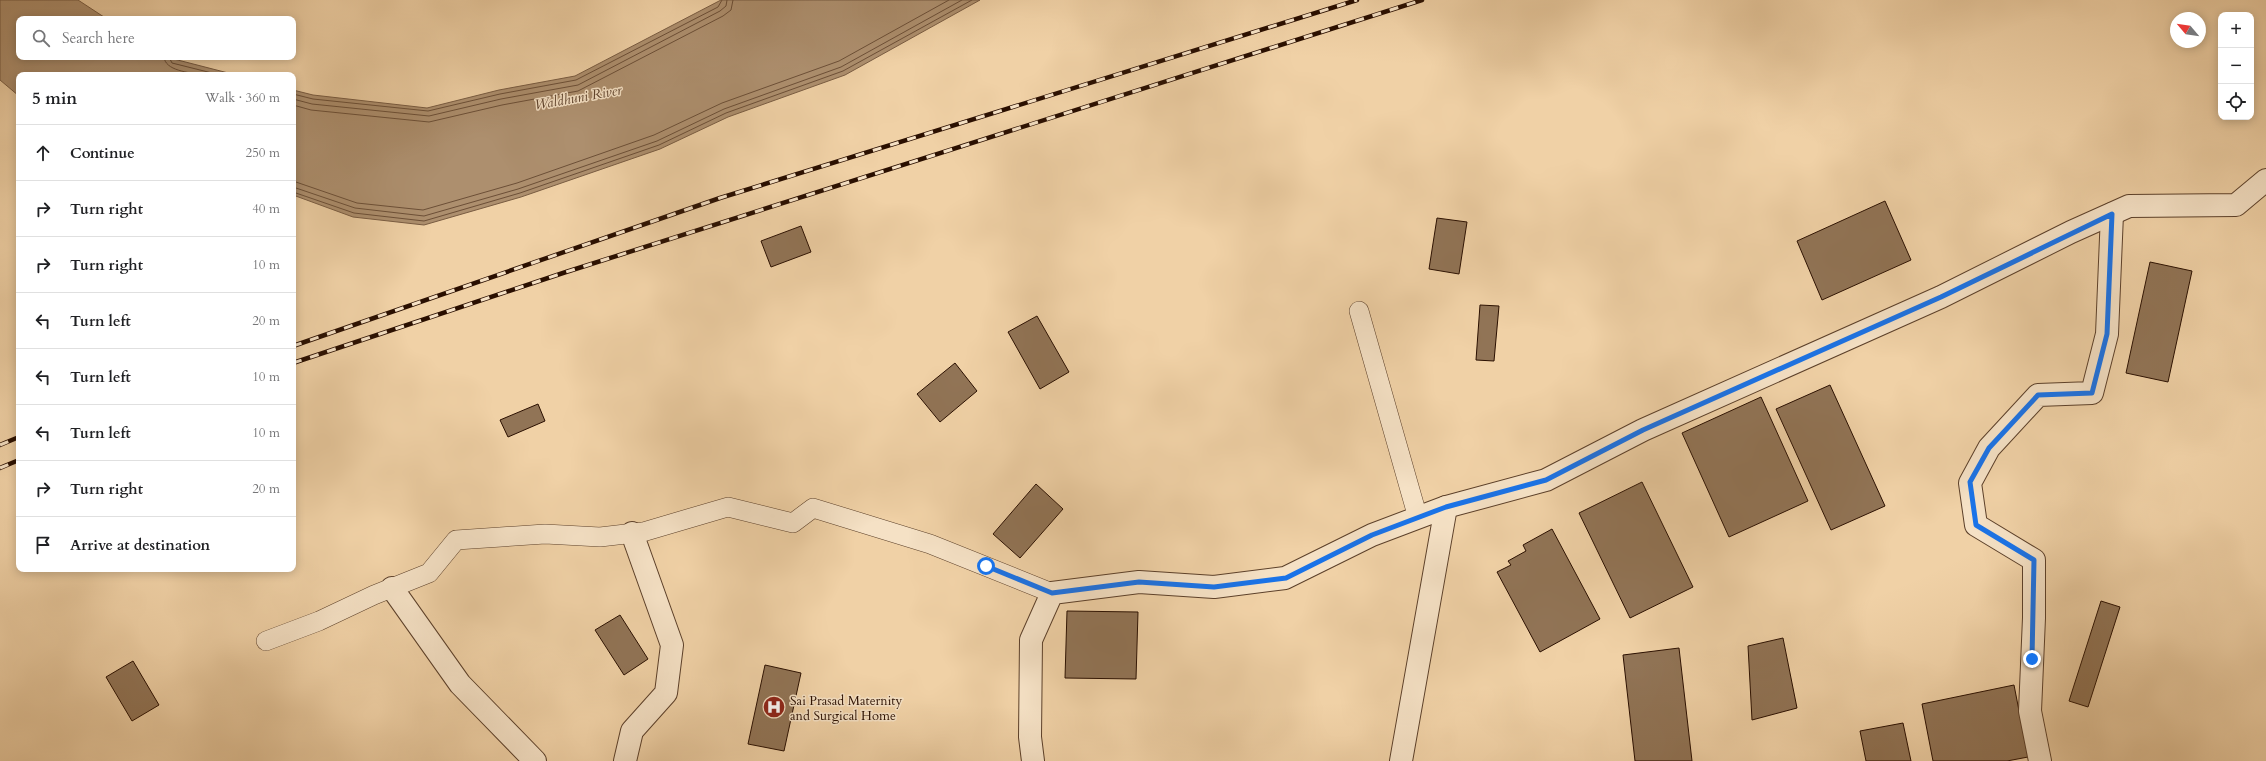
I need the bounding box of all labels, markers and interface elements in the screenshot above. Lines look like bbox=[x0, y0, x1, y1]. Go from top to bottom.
north arrow bbox=[2170, 12, 2206, 48]
map controls bbox=[2218, 12, 2254, 120]
button: + bbox=[2218, 12, 2254, 48]
search box bbox=[16, 16, 296, 60]
icon: search bbox=[30, 27, 52, 49]
text: Search here bbox=[62, 28, 135, 48]
button: − bbox=[2218, 48, 2254, 84]
water label: Waldhuni River bbox=[533, 80, 623, 114]
button: locate bbox=[2218, 84, 2254, 120]
text: 5 min bbox=[32, 87, 77, 110]
text: Walk · 360 m bbox=[205, 89, 280, 107]
icon: ahead bbox=[32, 142, 54, 164]
text: Continue bbox=[70, 143, 135, 163]
text: 250 m bbox=[246, 144, 280, 162]
icon: right bbox=[32, 198, 54, 220]
text: Turn right bbox=[70, 199, 143, 219]
text: 40 m bbox=[252, 200, 280, 218]
icon: right bbox=[32, 254, 54, 276]
text: Turn right bbox=[70, 255, 143, 275]
text: 10 m bbox=[252, 256, 280, 274]
icon: left bbox=[32, 310, 54, 332]
text: Turn left bbox=[70, 311, 131, 331]
text: 20 m bbox=[252, 312, 280, 330]
icon: left bbox=[32, 366, 54, 388]
text: Turn left bbox=[70, 367, 131, 387]
text: 10 m bbox=[252, 368, 280, 386]
icon: left bbox=[32, 422, 54, 444]
text: Turn left bbox=[70, 423, 131, 443]
text: 10 m bbox=[252, 424, 280, 442]
icon: right bbox=[32, 478, 54, 500]
text: Turn right bbox=[70, 479, 143, 499]
text: 20 m bbox=[252, 480, 280, 498]
icon: arrive bbox=[32, 534, 54, 556]
text: Arrive at destination bbox=[70, 535, 210, 555]
route start bbox=[977, 557, 995, 575]
route end bbox=[2023, 650, 2041, 668]
place label: Sai Prasad Maternity and Surgical Home bbox=[790, 692, 902, 725]
hospital icon: Sai Prasad Maternity and Surgical Home bbox=[761, 694, 787, 720]

